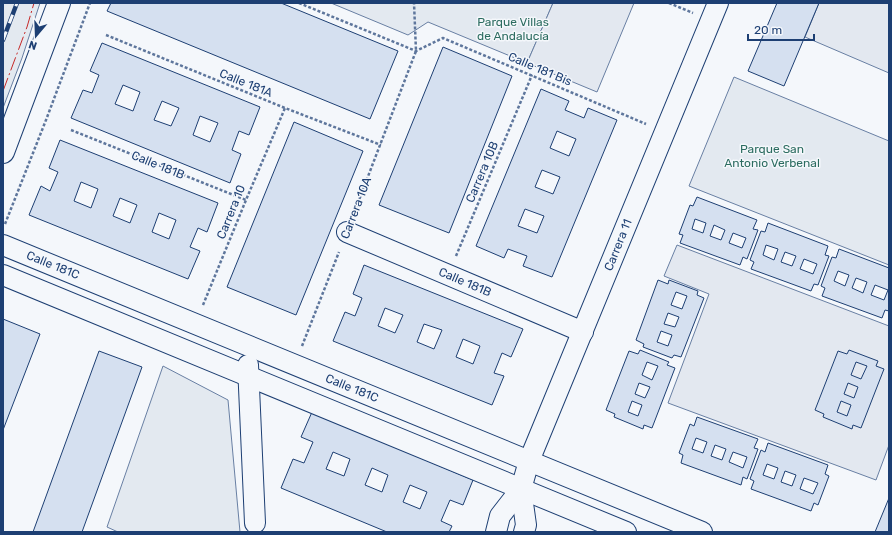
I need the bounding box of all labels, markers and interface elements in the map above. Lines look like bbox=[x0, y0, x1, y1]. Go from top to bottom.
park label: Parque Villas de Andalucía bbox=[477, 15, 549, 43]
north arrow bbox=[16, 16, 56, 56]
scale bar bbox=[748, 16, 814, 42]
text: 20 m bbox=[754, 23, 782, 37]
text: N bbox=[27, 38, 39, 52]
street label: Calle 181 Bis bbox=[506, 49, 574, 89]
street label: Calle 181A bbox=[217, 66, 275, 100]
street label: Carrera 10B bbox=[463, 139, 501, 205]
park label: Parque San Antonio Verbenal bbox=[724, 142, 820, 170]
street label: Calle 181B bbox=[129, 148, 187, 182]
street label: Carrera 10A bbox=[338, 175, 374, 241]
street label: Carrera 10 bbox=[214, 183, 248, 241]
street label: Carrera 11 bbox=[601, 217, 635, 273]
street label: Calle 181C bbox=[24, 248, 82, 282]
street label: Calle 181B bbox=[436, 265, 494, 299]
street label: Calle 181C bbox=[323, 371, 381, 405]

